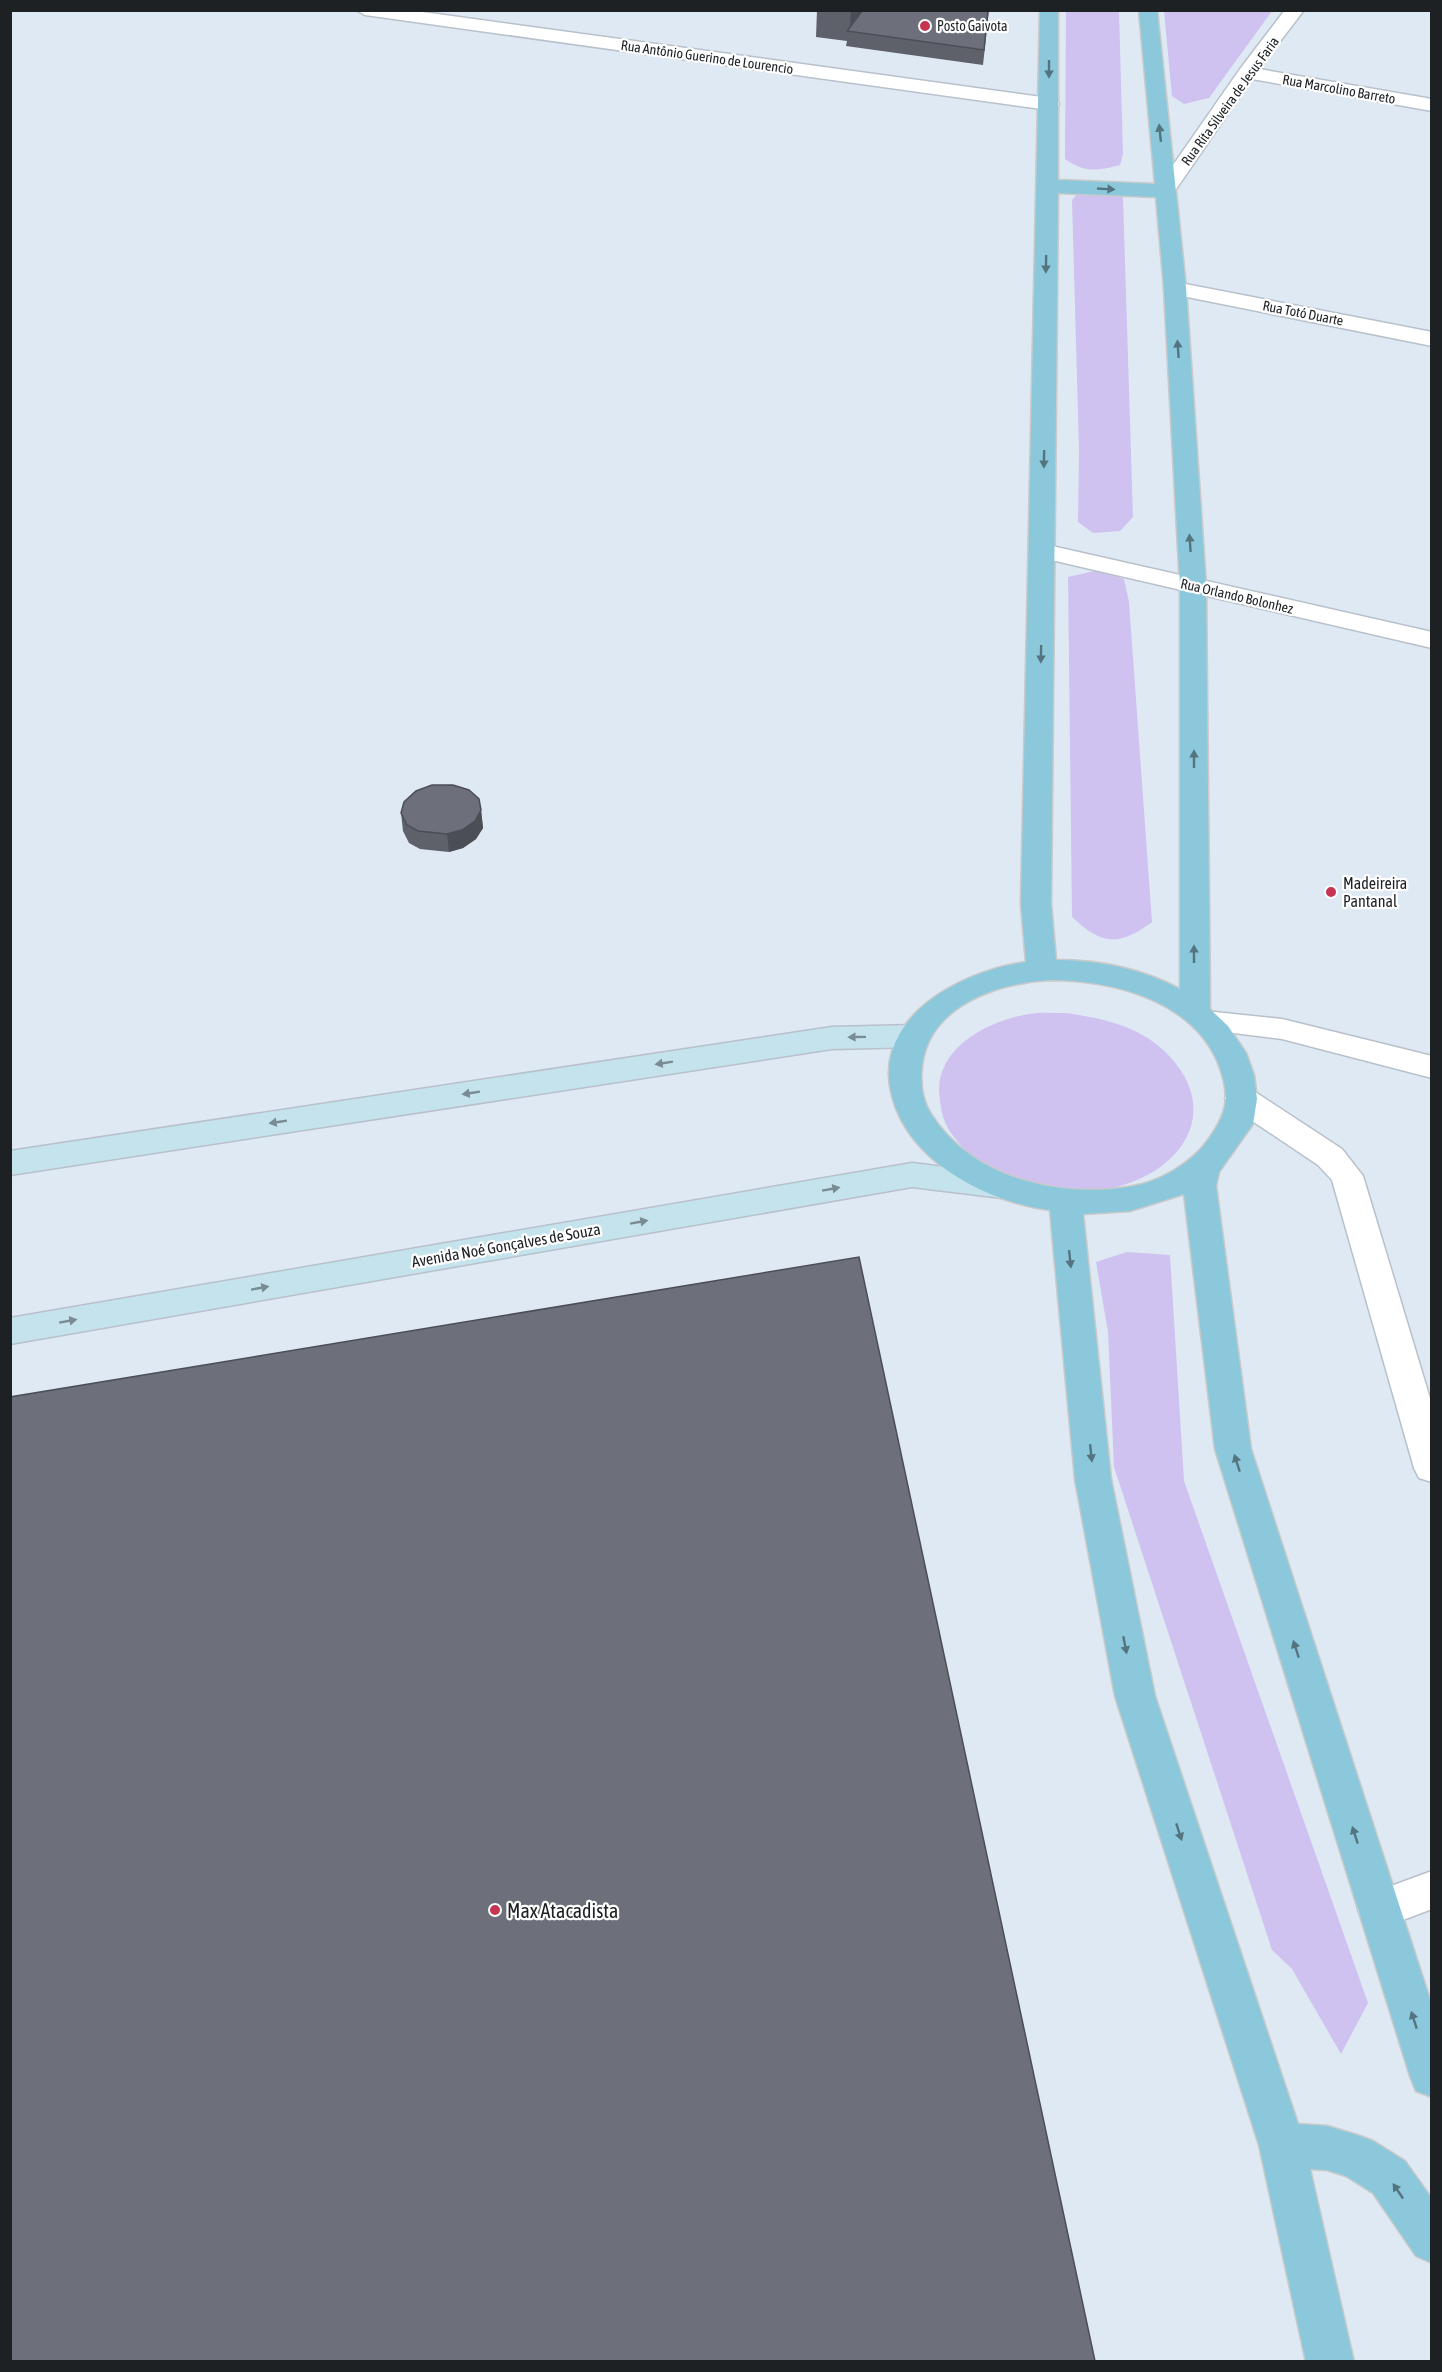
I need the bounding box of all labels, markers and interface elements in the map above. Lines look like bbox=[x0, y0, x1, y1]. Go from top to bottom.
place label: Posto Gaivota bbox=[937, 18, 1008, 34]
marker: Posto Gaivota bbox=[918, 19, 932, 33]
street label: Rua Rita Silveira de Jesus Faria bbox=[1178, 34, 1282, 168]
street label: Rua Antônio Guerino de Lourencio bbox=[620, 37, 794, 77]
one-way arrow bbox=[1044, 59, 1054, 78]
street label: Rua Marcolino Barreto bbox=[1281, 71, 1397, 107]
one-way arrow bbox=[1155, 124, 1165, 143]
one-way arrow bbox=[1096, 184, 1115, 193]
one-way arrow bbox=[1042, 254, 1051, 273]
street label: Rua Totó Duarte bbox=[1261, 297, 1345, 329]
one-way arrow bbox=[1174, 339, 1183, 358]
one-way arrow bbox=[1039, 449, 1049, 468]
one-way arrow bbox=[1186, 534, 1195, 553]
street label: Rua Orlando Bolonhez bbox=[1179, 575, 1295, 617]
one-way arrow bbox=[1036, 644, 1046, 663]
one-way arrow bbox=[1189, 750, 1199, 769]
place label: Madeireira Pantanal bbox=[1343, 874, 1407, 910]
marker: Madeireira Pantanal bbox=[1324, 885, 1338, 899]
one-way arrow bbox=[1189, 945, 1199, 964]
one-way arrow bbox=[847, 1032, 866, 1042]
one-way arrow bbox=[654, 1059, 673, 1068]
one-way arrow bbox=[462, 1088, 481, 1097]
one-way arrow bbox=[269, 1118, 288, 1127]
one-way arrow bbox=[821, 1184, 840, 1193]
one-way arrow bbox=[629, 1217, 648, 1226]
street label: Avenida Noé Gonçalves de Souza bbox=[410, 1220, 602, 1271]
one-way arrow bbox=[1065, 1250, 1075, 1269]
one-way arrow bbox=[251, 1283, 270, 1292]
one-way arrow bbox=[59, 1316, 78, 1325]
one-way arrow bbox=[1086, 1444, 1096, 1463]
one-way arrow bbox=[1232, 1454, 1241, 1472]
one-way arrow bbox=[1121, 1636, 1130, 1655]
one-way arrow bbox=[1291, 1640, 1300, 1658]
one-way arrow bbox=[1175, 1823, 1185, 1841]
one-way arrow bbox=[1350, 1826, 1359, 1844]
place label: Max Atacadista bbox=[507, 1899, 618, 1922]
marker: Max Atacadista bbox=[488, 1903, 502, 1917]
one-way arrow bbox=[1409, 2011, 1418, 2029]
one-way arrow bbox=[1392, 2184, 1404, 2200]

